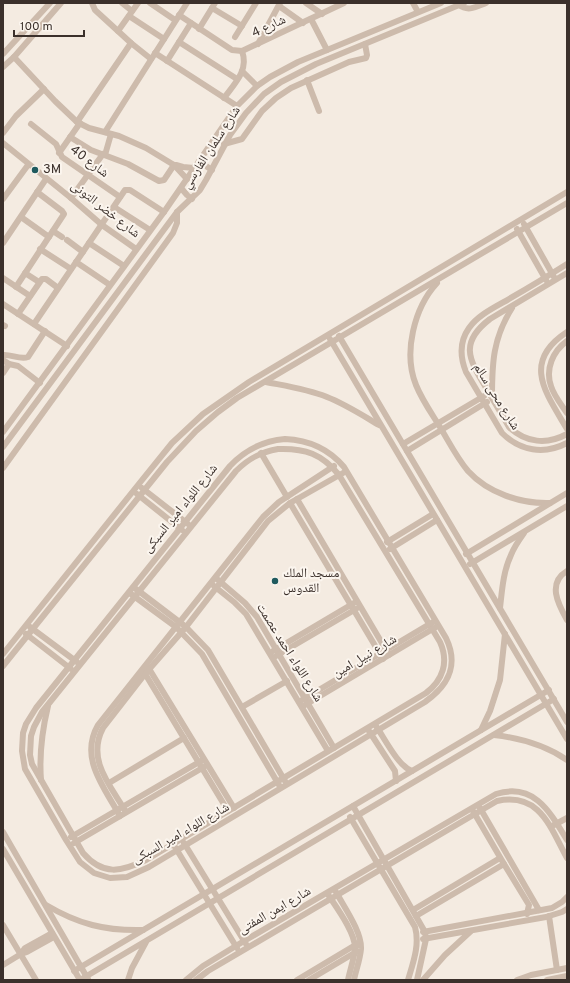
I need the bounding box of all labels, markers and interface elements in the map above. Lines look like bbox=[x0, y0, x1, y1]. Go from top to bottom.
scale bar bbox=[14, 12, 84, 38]
street label: شارع 4 bbox=[249, 12, 289, 42]
text: 100 m bbox=[20, 19, 53, 35]
street label: شارع سلمان الفارسي bbox=[179, 104, 246, 193]
street label: شارع 40 bbox=[67, 142, 111, 182]
place label: 3M bbox=[43, 162, 61, 178]
marker: 3M bbox=[30, 165, 40, 175]
street label: شارع خضر التونى bbox=[67, 178, 143, 242]
street label: شارع محى سالم bbox=[469, 361, 523, 433]
street label: شارع اللواء امير السبكى bbox=[140, 461, 222, 557]
place label: مسجد الملك القدوس bbox=[283, 566, 339, 597]
marker: مسجد الملك القدوس bbox=[270, 576, 280, 586]
street label: شارع اللواء احمد عصمت bbox=[252, 601, 326, 705]
street label: شارع نبيل امين bbox=[330, 632, 400, 682]
street label: شارع اللواء امير السبكى bbox=[129, 800, 233, 868]
street label: شارع ايمن المفتى bbox=[236, 884, 314, 938]

